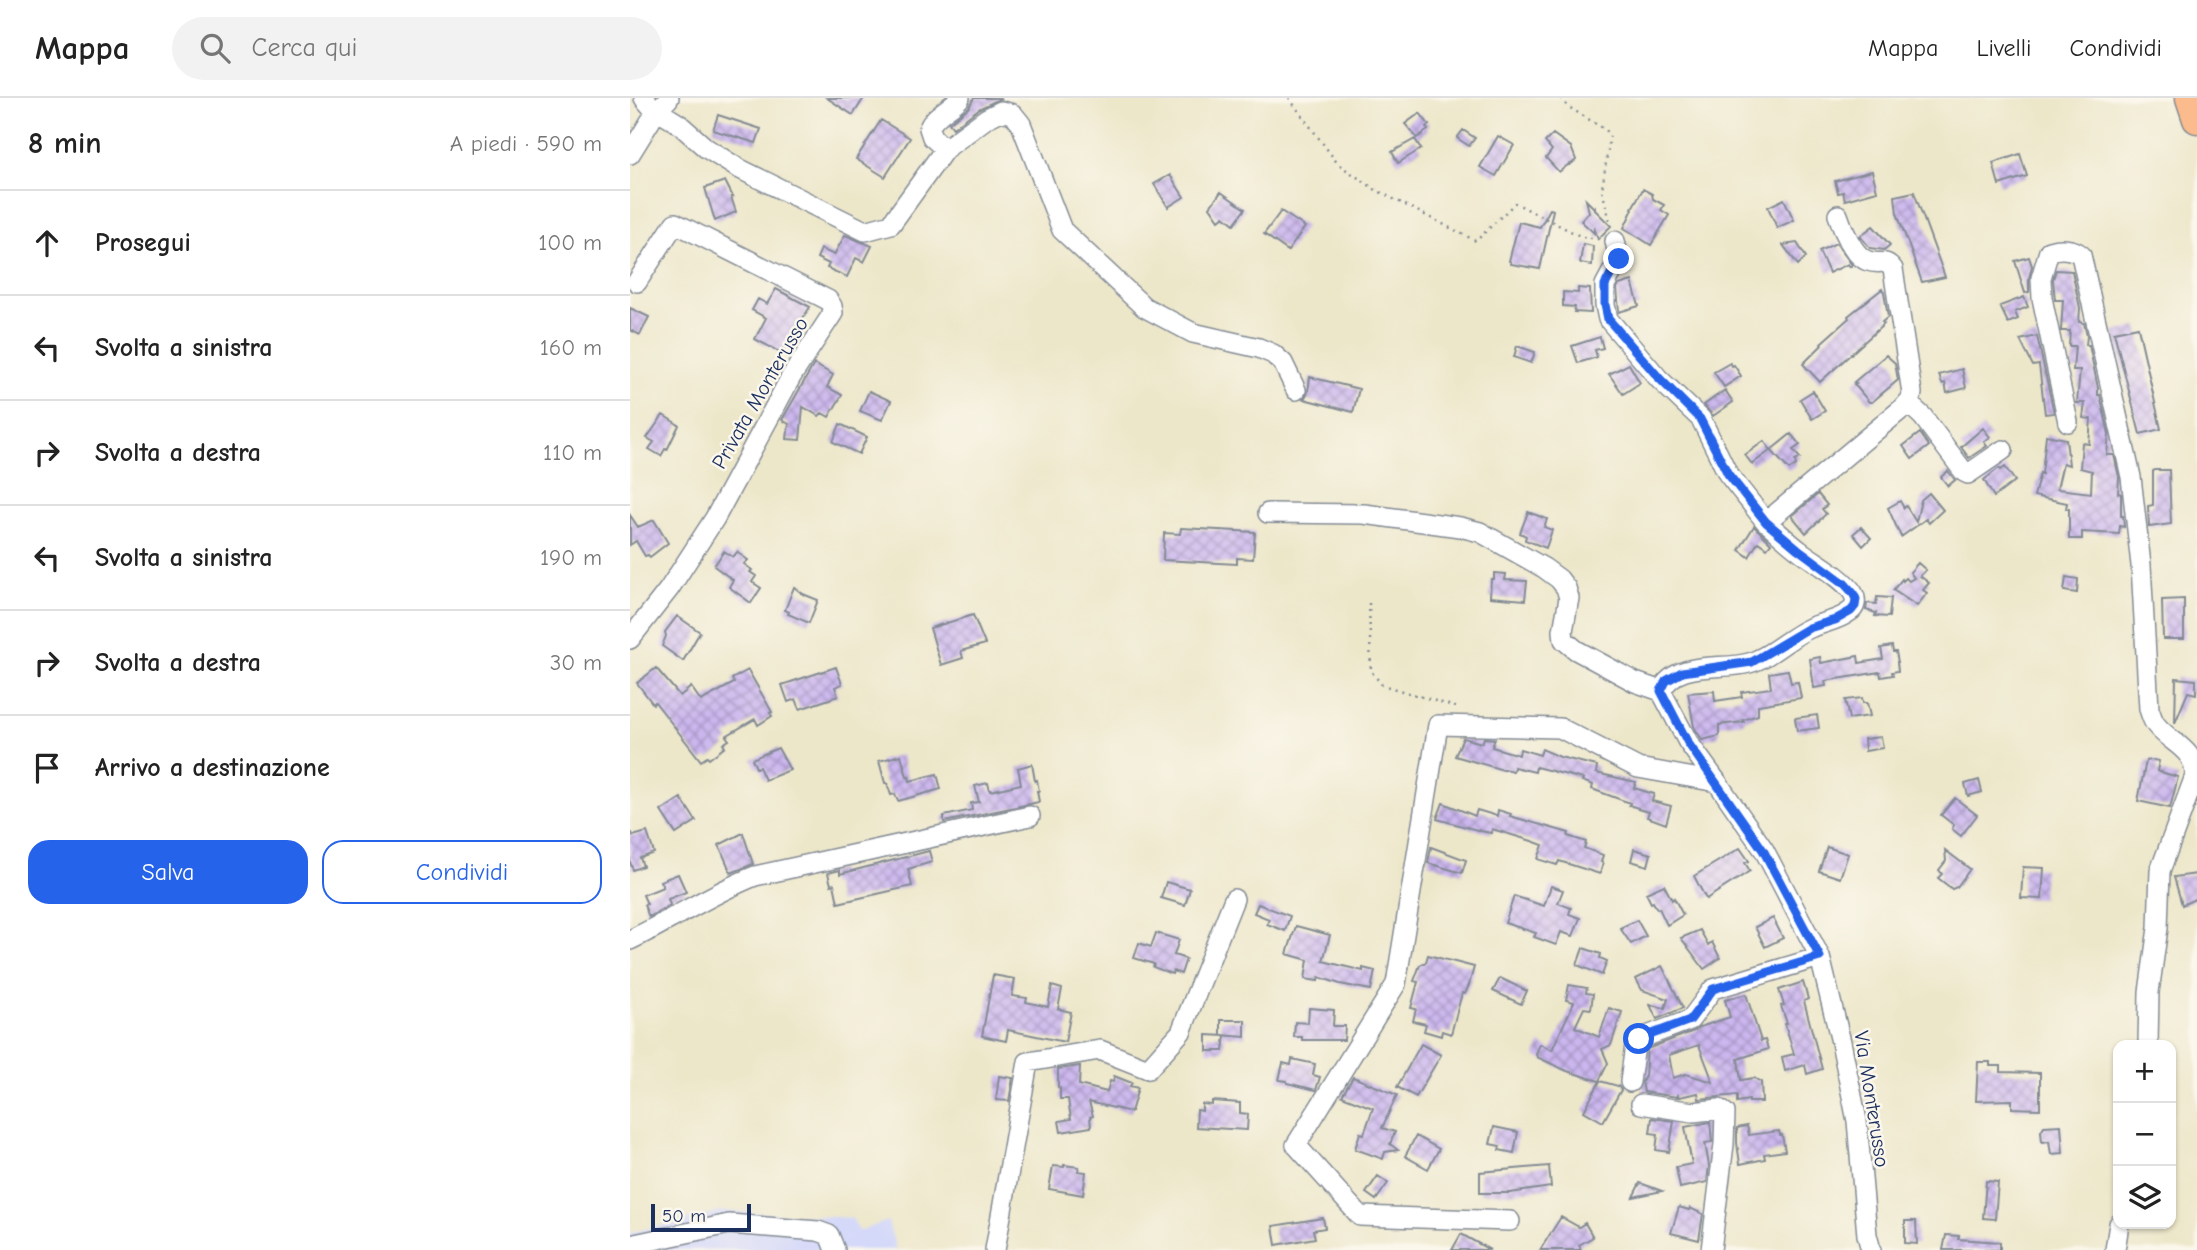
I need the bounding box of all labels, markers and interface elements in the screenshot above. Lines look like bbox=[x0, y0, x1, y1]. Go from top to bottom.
search box bbox=[172, 17, 662, 80]
text: Mappa bbox=[35, 29, 130, 67]
icon: search bbox=[196, 29, 234, 67]
text: Cerca qui bbox=[252, 33, 357, 63]
text: Mappa bbox=[1868, 34, 1938, 62]
text: Livelli bbox=[1976, 34, 2031, 62]
text: Condividi bbox=[2069, 34, 2162, 62]
text: 8 min bbox=[28, 126, 102, 161]
text: A piedi · 590 m bbox=[450, 130, 602, 157]
icon: ahead bbox=[28, 224, 66, 262]
text: Prosegui bbox=[95, 228, 191, 258]
text: 100 m bbox=[538, 229, 602, 256]
route end bbox=[1603, 243, 1634, 274]
street label: Privata Monterusso bbox=[707, 313, 813, 473]
icon: left bbox=[28, 329, 66, 367]
text: Svolta a sinistra bbox=[95, 333, 273, 363]
text: 160 m bbox=[540, 334, 602, 361]
icon: right bbox=[28, 434, 66, 472]
text: Svolta a destra bbox=[95, 438, 261, 468]
text: 110 m bbox=[543, 439, 602, 466]
icon: left bbox=[28, 539, 66, 577]
text: Svolta a sinistra bbox=[95, 543, 273, 573]
text: 190 m bbox=[540, 544, 602, 571]
icon: right bbox=[28, 644, 66, 682]
text: Svolta a destra bbox=[95, 648, 261, 678]
text: 30 m bbox=[550, 649, 602, 676]
icon: arrive bbox=[28, 749, 66, 787]
text: Arrivo a destinazione bbox=[95, 753, 330, 783]
button: Salva bbox=[28, 840, 308, 904]
button: Condividi bbox=[322, 840, 602, 904]
route start bbox=[1623, 1023, 1654, 1054]
street label: Via Monterusso bbox=[1849, 1029, 1895, 1169]
map controls bbox=[2113, 1040, 2176, 1229]
button: + bbox=[2113, 1040, 2176, 1103]
button: − bbox=[2113, 1103, 2176, 1166]
button: layers bbox=[2113, 1166, 2176, 1229]
scale bar bbox=[651, 1201, 751, 1233]
text: 50 m bbox=[662, 1205, 706, 1227]

